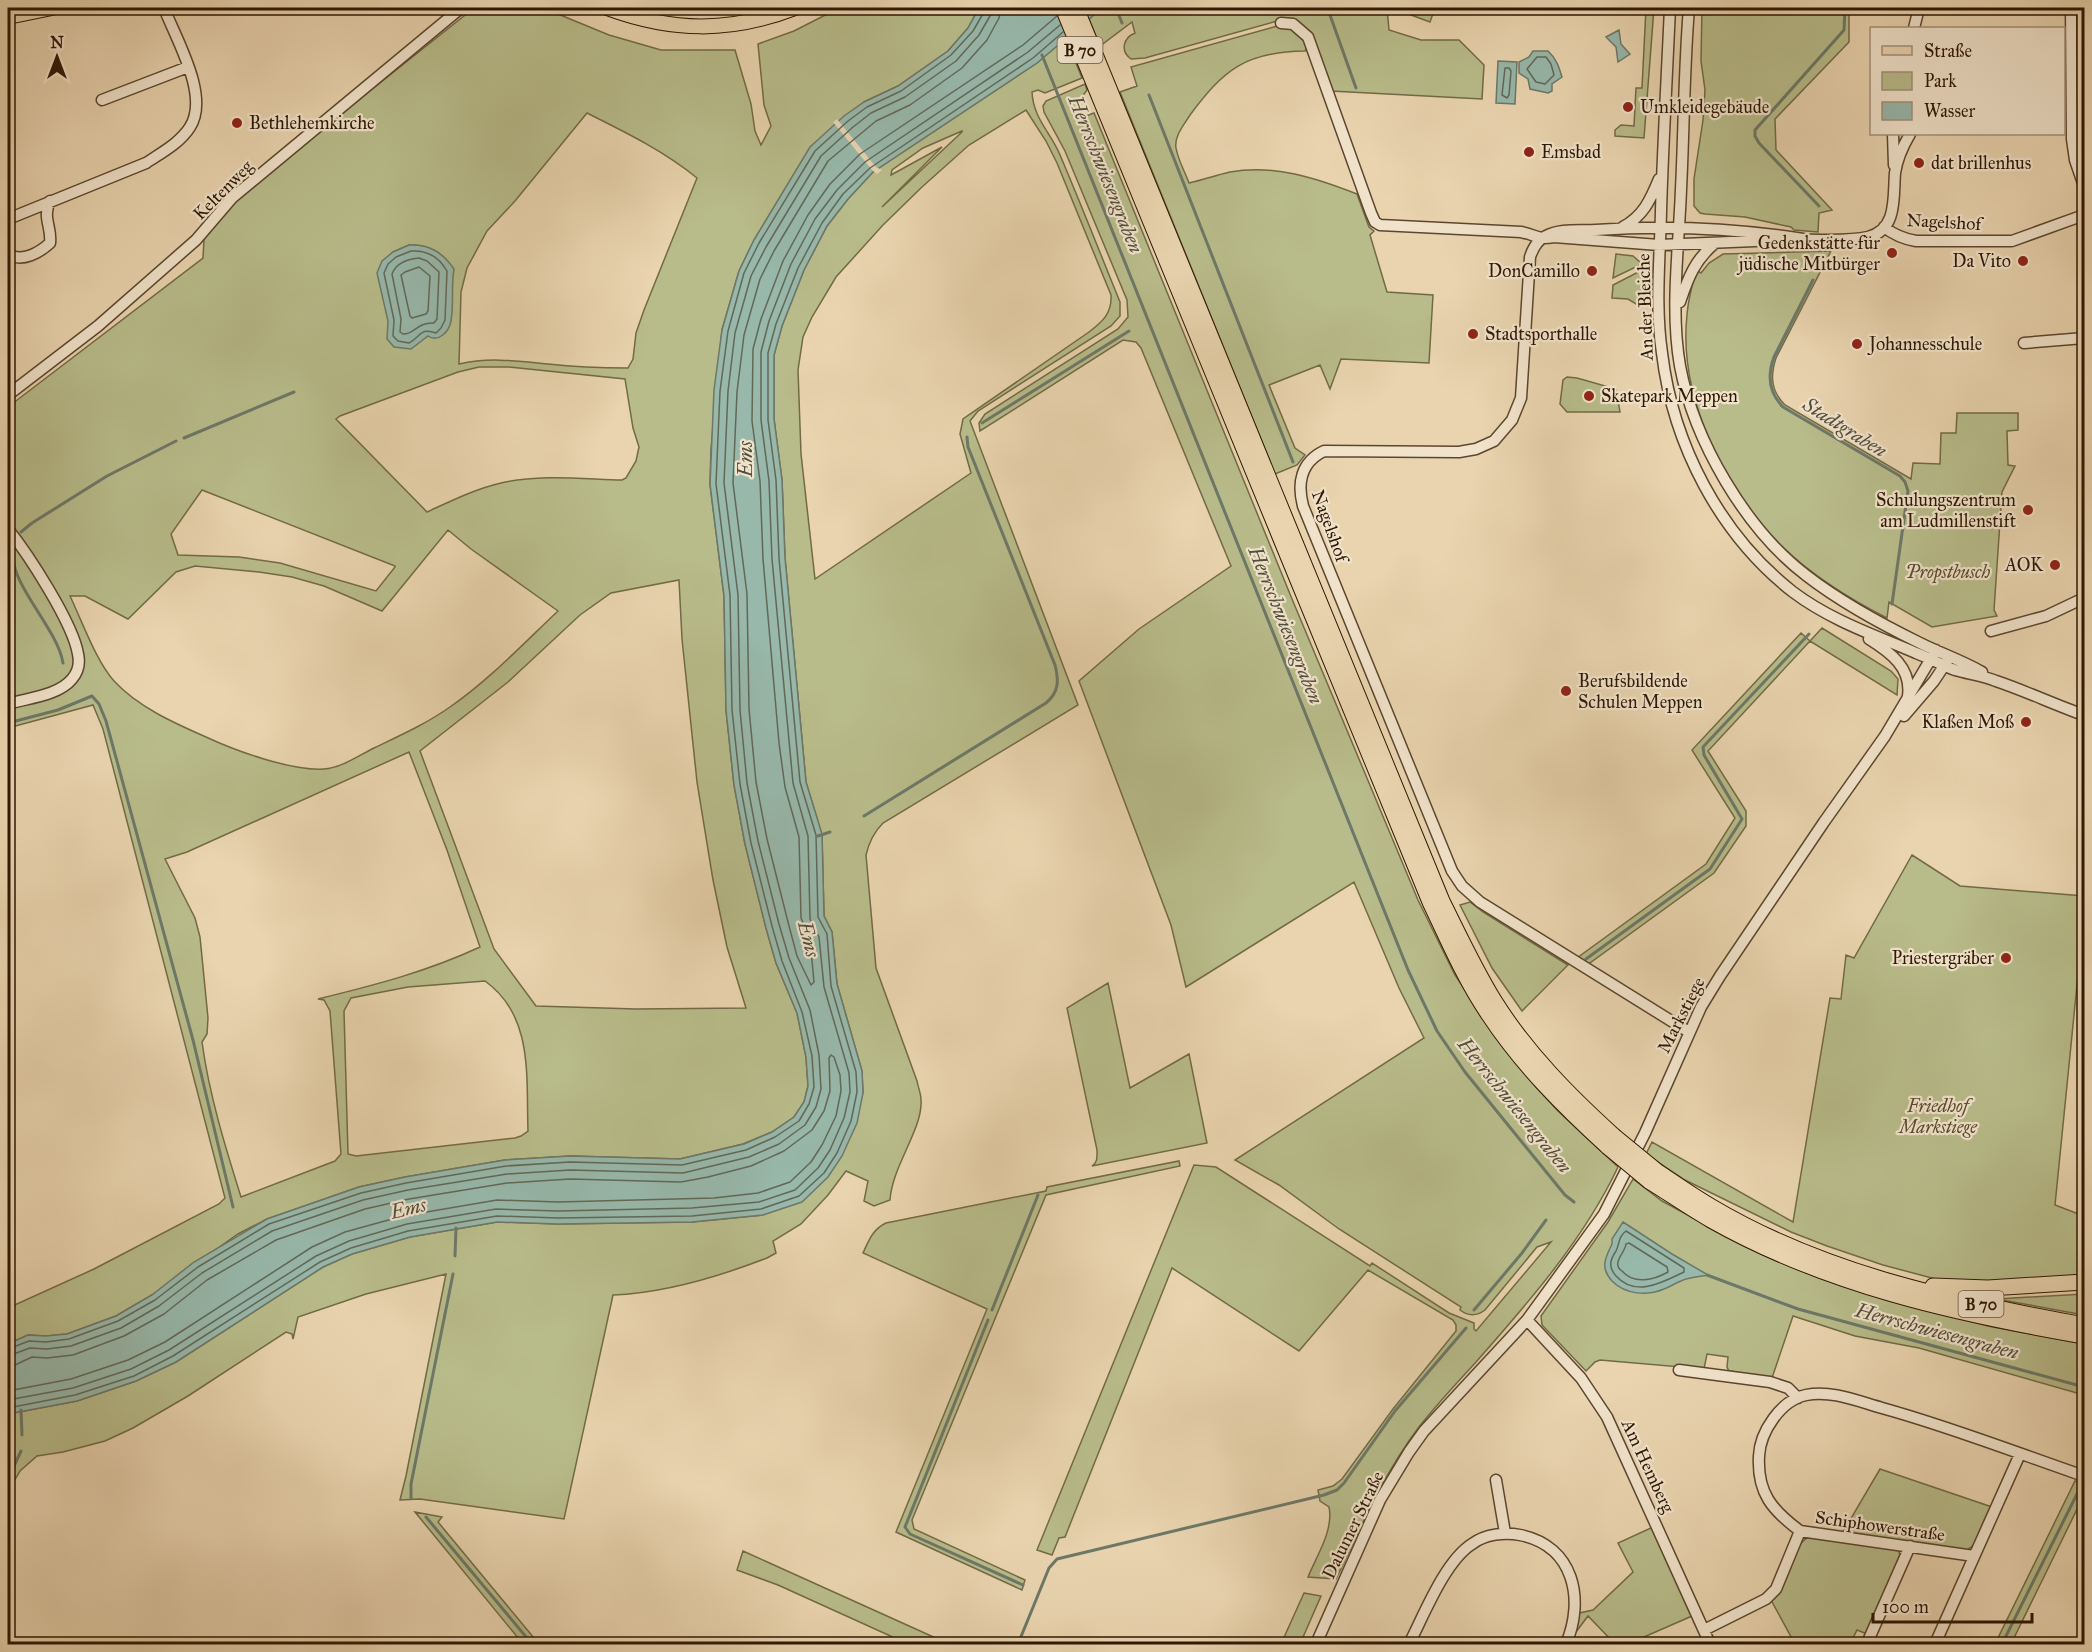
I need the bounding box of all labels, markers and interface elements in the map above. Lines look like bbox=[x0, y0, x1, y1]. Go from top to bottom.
north arrow bbox=[27, 27, 87, 87]
legend bbox=[1870, 27, 2065, 135]
text: N bbox=[50, 33, 64, 52]
road number: B 70 bbox=[1058, 37, 1102, 63]
text: Straße bbox=[1924, 40, 1972, 62]
text: Park bbox=[1924, 70, 1957, 92]
water label: Herrschwiesengraben bbox=[1063, 91, 1149, 257]
place label: Umkleidegebäude bbox=[1640, 96, 1769, 119]
marker: Umkleidegebäude bbox=[1621, 100, 1635, 114]
text: Wasser bbox=[1924, 100, 1975, 122]
place label: Bethlehemkirche bbox=[249, 112, 375, 134]
marker: Bethlehemkirche bbox=[230, 116, 244, 130]
place label: Emsbad bbox=[1541, 141, 1601, 163]
marker: Emsbad bbox=[1522, 145, 1536, 159]
place label: dat brillenhus bbox=[1931, 152, 2031, 174]
street label: Keltenweg bbox=[188, 155, 259, 225]
marker: dat brillenhus bbox=[1912, 156, 1926, 170]
street label: Nagelshof bbox=[1906, 209, 1985, 236]
place label: Gedenkstätte für jüdische Mitbürger bbox=[1736, 232, 1880, 276]
marker: Gedenkstätte für jüdische Mitbürger bbox=[1885, 246, 1899, 260]
place label: Da Vito bbox=[1952, 250, 2011, 272]
street label: An der Bleiche bbox=[1632, 253, 1658, 362]
marker: Da Vito bbox=[2016, 254, 2030, 268]
place label: DonCamillo bbox=[1488, 260, 1580, 282]
marker: DonCamillo bbox=[1585, 264, 1599, 278]
place label: Stadtsporthalle bbox=[1485, 323, 1597, 345]
marker: Stadtsporthalle bbox=[1466, 327, 1480, 341]
place label: Johannesschule bbox=[1867, 333, 1982, 356]
marker: Johannesschule bbox=[1850, 337, 1864, 351]
place label: Skatepark Meppen bbox=[1601, 385, 1738, 407]
marker: Skatepark Meppen bbox=[1582, 389, 1596, 403]
water label: Stadtgraben bbox=[1798, 391, 1892, 463]
water label: Ems bbox=[733, 440, 757, 478]
street label: Nagelshof bbox=[1306, 487, 1354, 568]
place label: Schulungszentrum am Ludmillenstift bbox=[1876, 489, 2017, 532]
marker: Schulungszentrum am Ludmillenstift bbox=[2021, 503, 2035, 517]
water label: Herrschwiesengraben bbox=[1243, 542, 1329, 708]
place label: AOK bbox=[2004, 554, 2044, 576]
marker: AOK bbox=[2048, 558, 2062, 572]
park label: Propstbusch bbox=[1906, 561, 1991, 584]
place label: Berufsbildende Schulen Meppen bbox=[1578, 670, 1703, 713]
marker: Berufsbildende Schulen Meppen bbox=[1559, 684, 1573, 698]
place label: Klaßen Moß bbox=[1922, 711, 2014, 733]
marker: Klaßen Moß bbox=[2019, 715, 2033, 729]
water label: Ems bbox=[793, 918, 825, 961]
place label: Priestergräber bbox=[1892, 947, 1994, 970]
marker: Priestergräber bbox=[1999, 951, 2013, 965]
street label: Markstiege bbox=[1653, 973, 1710, 1057]
water label: Herrschwiesengraben bbox=[1452, 1031, 1578, 1178]
park label: Friedhof Markstiege bbox=[1897, 1095, 1978, 1138]
water label: Ems bbox=[387, 1192, 430, 1224]
road number: B 70 bbox=[1958, 1291, 2004, 1317]
water label: Herrschwiesengraben bbox=[1852, 1297, 2022, 1364]
street label: Am Hemberg bbox=[1615, 1415, 1679, 1517]
street label: Dalumer Straße bbox=[1317, 1467, 1389, 1583]
street label: Schiphowerstraße bbox=[1814, 1506, 1946, 1546]
scale bar bbox=[1873, 1586, 2032, 1624]
text: 100 m bbox=[1882, 1596, 1929, 1618]

